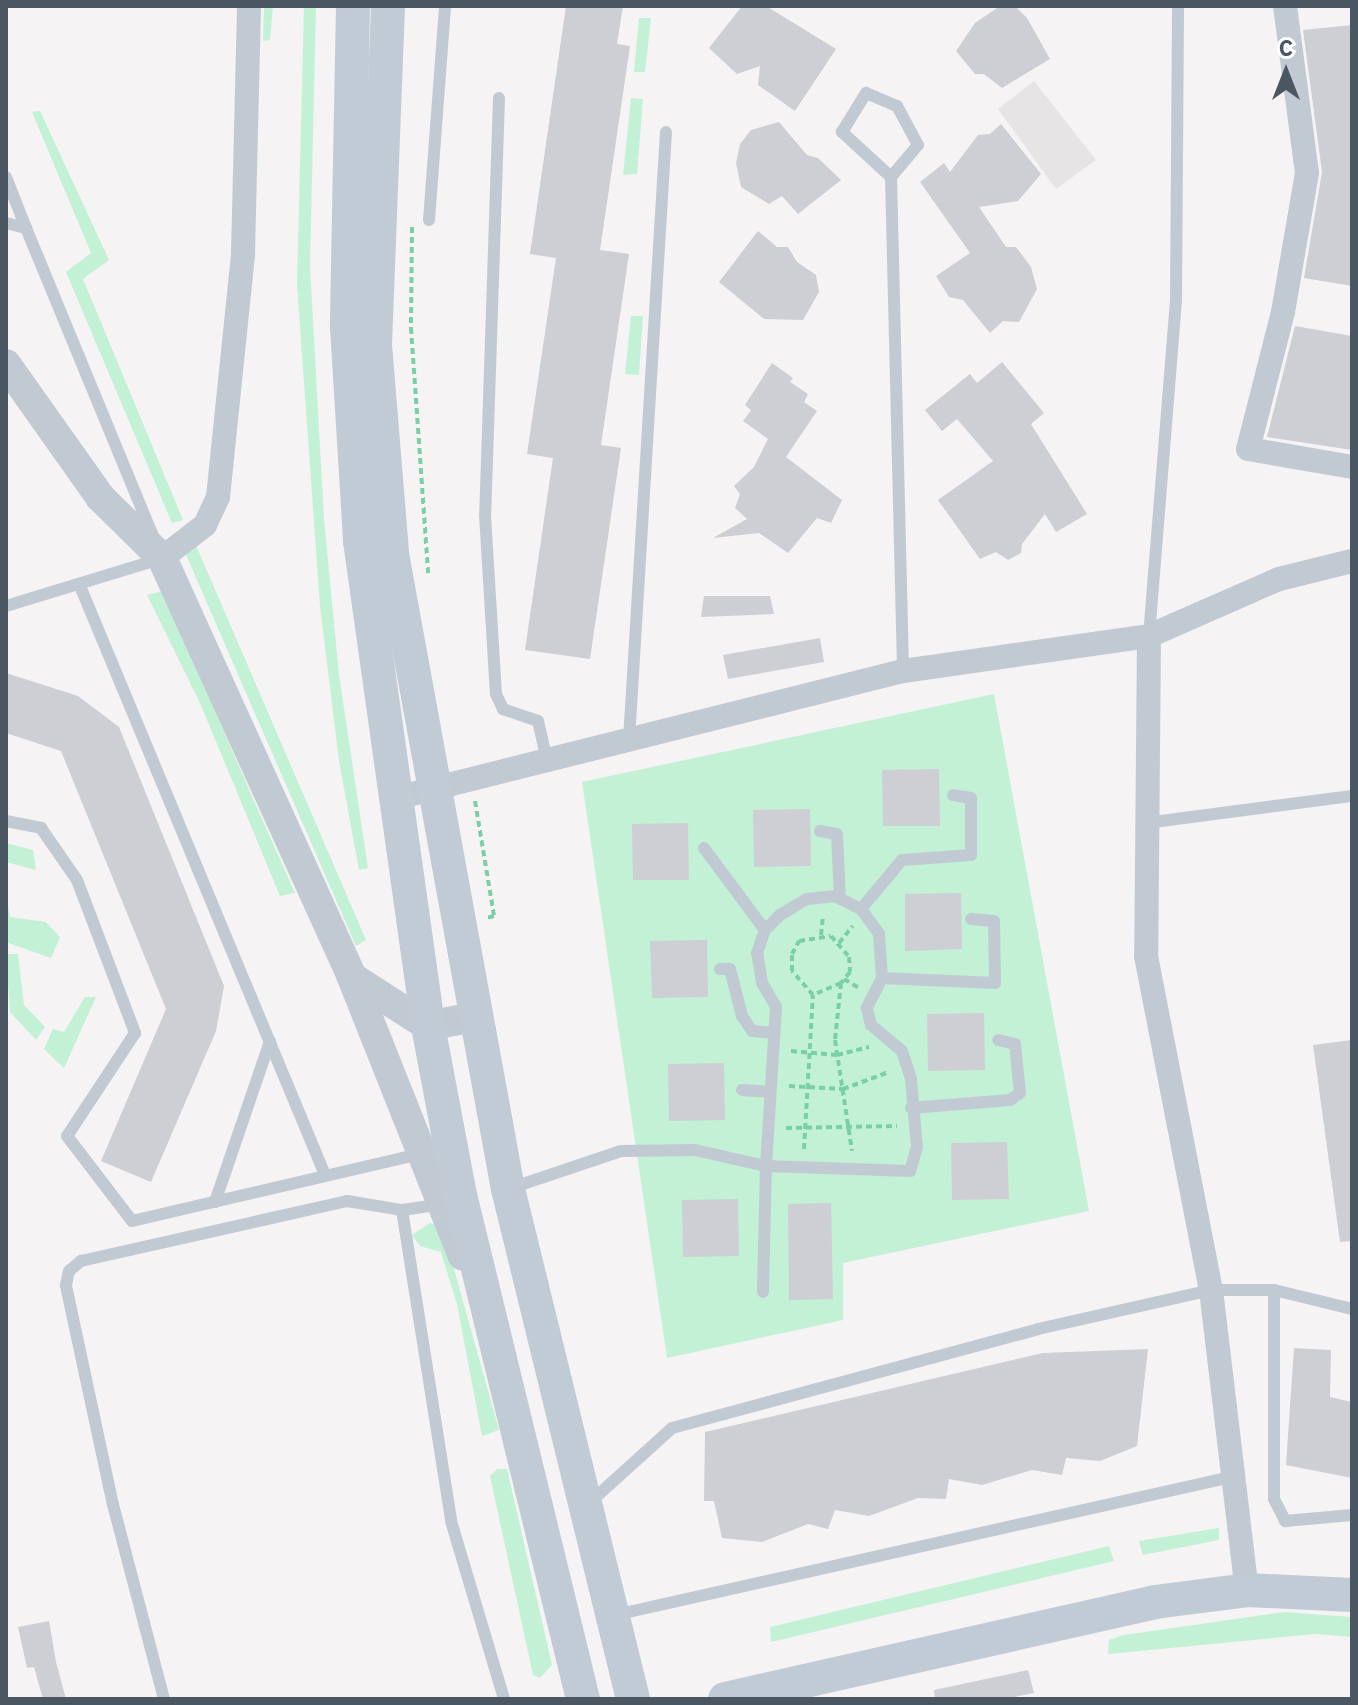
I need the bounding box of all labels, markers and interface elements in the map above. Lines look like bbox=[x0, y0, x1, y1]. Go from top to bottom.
north arrow bbox=[1246, 32, 1326, 112]
text: С bbox=[1279, 33, 1293, 62]

